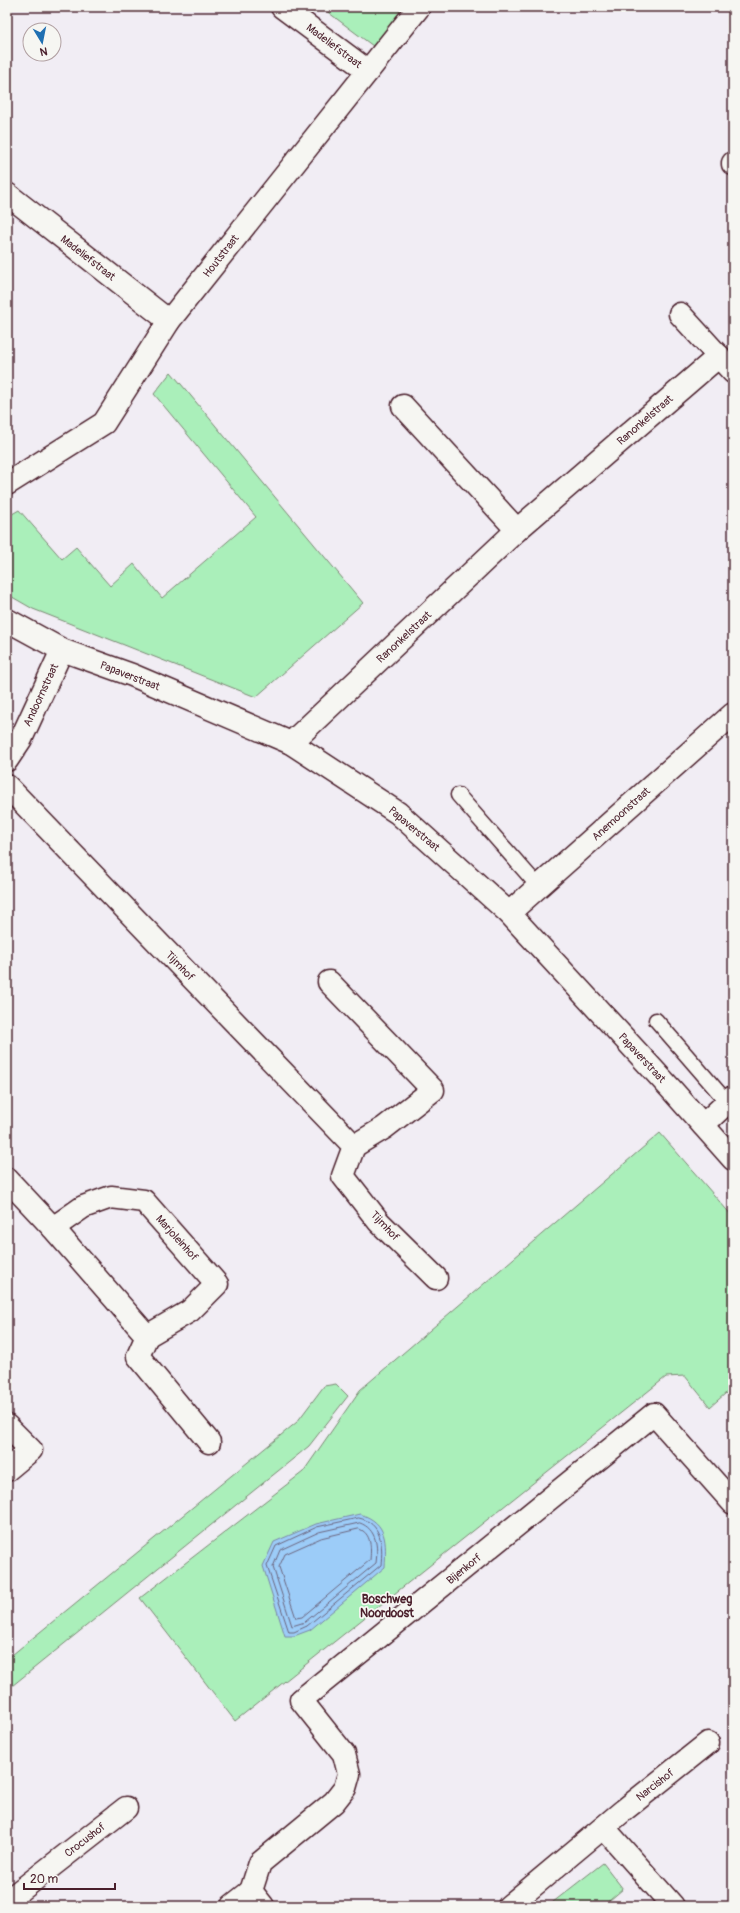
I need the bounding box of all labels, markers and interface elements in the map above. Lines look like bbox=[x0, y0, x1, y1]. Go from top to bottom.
street label: Madeliefstraat bbox=[304, 21, 365, 71]
north arrow bbox=[22, 22, 62, 62]
text: N bbox=[38, 44, 48, 59]
street label: Houtstraat bbox=[200, 232, 242, 280]
street label: Madeliefstraat bbox=[58, 233, 118, 284]
street label: Ranonkelstraat bbox=[614, 392, 676, 448]
street label: Ranonkelstraat bbox=[374, 608, 434, 666]
street label: Papaverstraat bbox=[98, 659, 162, 694]
street label: Andoornstraat bbox=[21, 661, 61, 729]
street label: Anemoonstraat bbox=[589, 784, 653, 844]
street label: Papaverstraat bbox=[386, 804, 443, 855]
street label: Tijmhof bbox=[163, 948, 198, 984]
street label: Papaverstraat bbox=[616, 1031, 669, 1086]
street label: Tijmhof bbox=[368, 1208, 402, 1244]
street label: Marjoleinhof bbox=[153, 1212, 201, 1264]
street label: Bijenkorf bbox=[444, 1551, 485, 1587]
district label: Boschweg Noordoost bbox=[360, 1592, 415, 1621]
street label: Narcishof bbox=[633, 1766, 677, 1804]
street label: Crocushof bbox=[62, 1820, 108, 1860]
scale bar bbox=[24, 1865, 115, 1891]
text: 20 m bbox=[30, 1872, 59, 1887]

